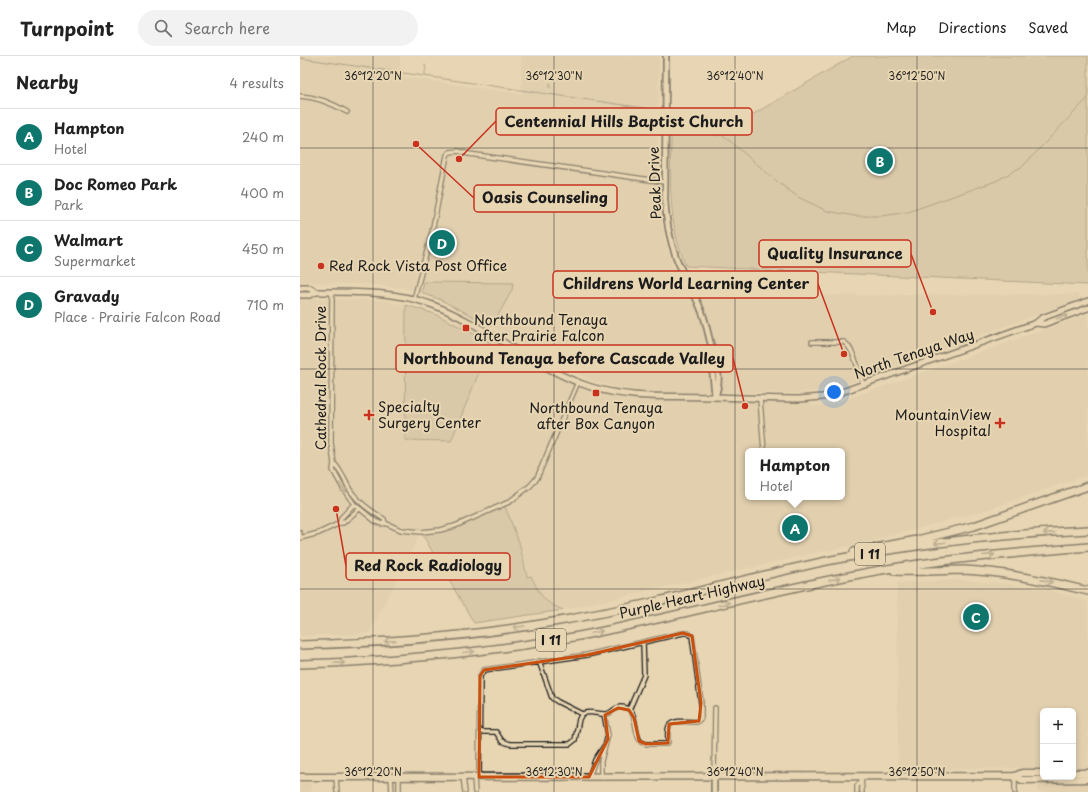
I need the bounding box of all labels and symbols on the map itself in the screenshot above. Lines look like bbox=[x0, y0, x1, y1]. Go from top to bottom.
text: 36°12'20"N bbox=[344, 68, 402, 83]
text: 36°12'30"N bbox=[525, 68, 583, 83]
text: 36°12'40"N bbox=[707, 68, 764, 83]
text: 36°12'50"N bbox=[889, 68, 946, 83]
callout: Centennial Hills Baptist Church bbox=[496, 108, 752, 135]
text: Centennial Hills Baptist Church bbox=[504, 109, 744, 132]
street label: Peak Drive bbox=[643, 146, 666, 220]
pin: B bbox=[867, 146, 893, 176]
callout: Oasis Counseling bbox=[474, 185, 617, 212]
text: Oasis Counseling bbox=[482, 185, 608, 208]
pin: D bbox=[429, 228, 455, 258]
callout: Quality Insurance bbox=[759, 240, 911, 267]
text: Quality Insurance bbox=[767, 241, 903, 264]
place label: Red Rock Vista Post Office bbox=[329, 255, 507, 276]
marker: Red Rock Vista Post Office bbox=[316, 261, 326, 271]
callout: Childrens World Learning Center bbox=[553, 271, 818, 298]
text: Childrens World Learning Center bbox=[563, 271, 810, 294]
street label: Cathedral Rock Drive bbox=[310, 306, 331, 450]
place label: Northbound Tenaya after Prairie Falcon bbox=[474, 309, 608, 346]
one-way arrow bbox=[1056, 313, 1069, 320]
marker: Northbound Tenaya after Prairie Falcon bbox=[461, 323, 471, 333]
street label: North Tenaya Way bbox=[851, 323, 977, 384]
callout: Northbound Tenaya before Cascade Valley bbox=[396, 345, 733, 372]
text: Northbound Tenaya before Cascade Valley bbox=[403, 346, 725, 369]
your location bbox=[824, 382, 844, 402]
marker: Northbound Tenaya after Box Canyon bbox=[591, 388, 601, 398]
place label: Specialty Surgery Center bbox=[378, 396, 482, 433]
place label: Northbound Tenaya after Box Canyon bbox=[529, 397, 663, 434]
place label: MountainView Hospital bbox=[895, 404, 991, 441]
marker: Specialty Surgery Center bbox=[363, 409, 375, 421]
marker: MountainView Hospital bbox=[994, 417, 1006, 429]
one-way arrow bbox=[339, 482, 347, 494]
pin: A bbox=[782, 513, 808, 543]
one-way arrow bbox=[1043, 529, 1056, 536]
one-way arrow bbox=[934, 539, 947, 547]
road number: I 11 bbox=[855, 543, 885, 565]
one-way arrow bbox=[982, 551, 995, 558]
callout: Red Rock Radiology bbox=[346, 553, 510, 580]
text: Red Rock Radiology bbox=[354, 553, 502, 576]
street label: Purple Heart Highway bbox=[617, 570, 767, 623]
one-way arrow bbox=[828, 574, 841, 582]
one-way arrow bbox=[1040, 577, 1053, 585]
one-way arrow bbox=[717, 599, 730, 607]
pin: C bbox=[963, 602, 989, 632]
one-way arrow bbox=[513, 623, 526, 631]
one-way arrow bbox=[590, 628, 603, 636]
road number: I 11 bbox=[536, 629, 566, 651]
one-way arrow bbox=[384, 637, 397, 644]
one-way arrow bbox=[462, 649, 475, 656]
one-way arrow bbox=[332, 659, 345, 666]
text: 36°12'20"N bbox=[344, 764, 402, 779]
text: 36°12'30"N bbox=[525, 764, 583, 779]
text: 36°12'40"N bbox=[707, 764, 764, 779]
text: 36°12'50"N bbox=[889, 764, 946, 779]

